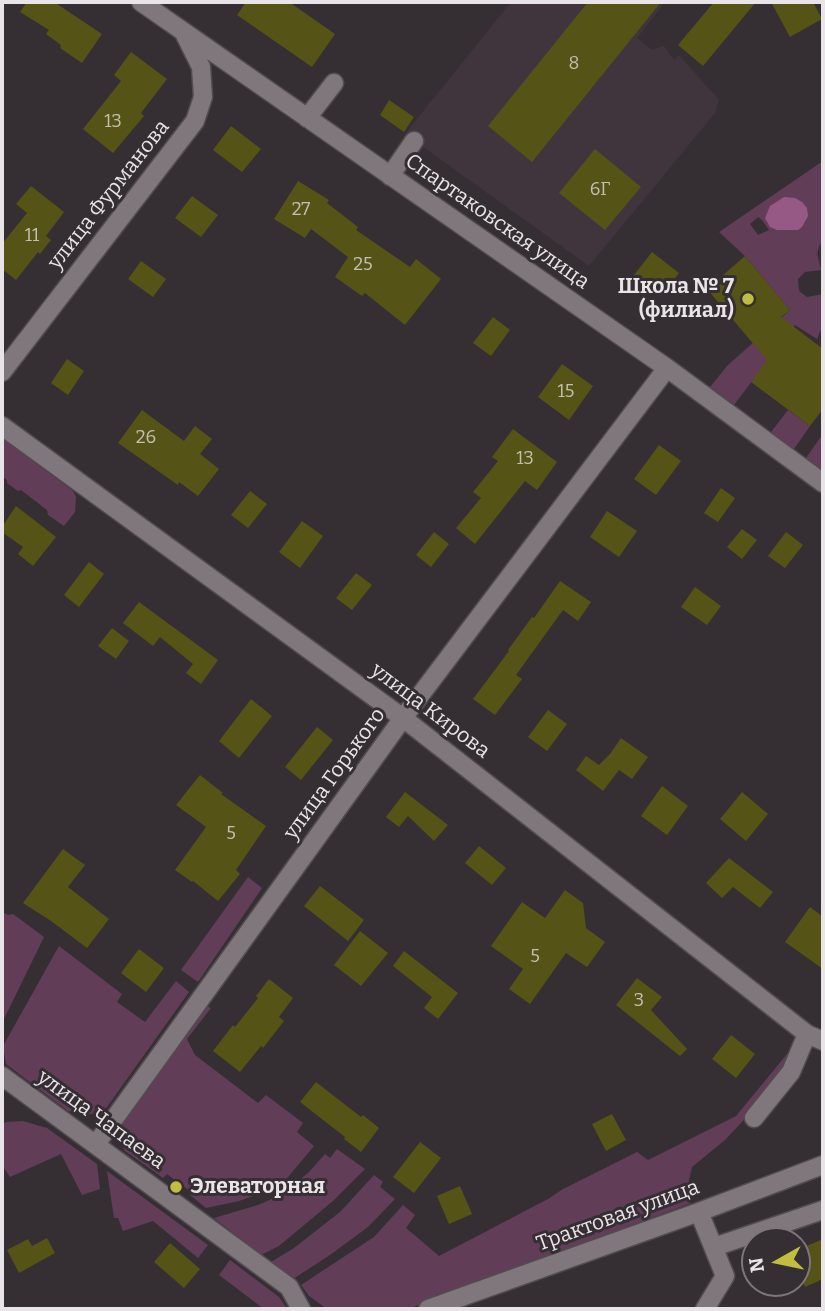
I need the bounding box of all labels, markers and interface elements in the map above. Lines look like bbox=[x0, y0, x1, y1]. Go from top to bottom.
house number: 8 bbox=[569, 53, 579, 75]
house number: 13 bbox=[104, 111, 122, 133]
street label: улица Фурманова bbox=[43, 115, 175, 275]
street label: Спартаковская улица bbox=[400, 149, 594, 295]
house number: 6Г bbox=[590, 179, 610, 201]
house number: 27 bbox=[292, 199, 310, 221]
house number: 11 bbox=[25, 225, 39, 247]
house number: 25 bbox=[353, 254, 373, 276]
place label: Школа № 7 (филиал) bbox=[618, 274, 734, 324]
marker: Школа № 7 (филиал) bbox=[740, 291, 756, 307]
house number: 15 bbox=[558, 381, 574, 403]
house number: 26 bbox=[136, 427, 156, 449]
house number: 13 bbox=[516, 448, 534, 470]
street label: улица Кирова bbox=[366, 658, 494, 764]
street label: улица Горького bbox=[279, 703, 391, 845]
house number: 5 bbox=[226, 823, 236, 845]
house number: 5 bbox=[530, 946, 540, 968]
house number: 3 bbox=[634, 990, 644, 1012]
street label: улица Чапаева bbox=[32, 1065, 170, 1175]
place label: Элеваторная bbox=[190, 1174, 325, 1200]
street label: Трактовая улица bbox=[533, 1175, 703, 1257]
marker: Элеваторная bbox=[168, 1179, 184, 1195]
north arrow bbox=[741, 1227, 811, 1297]
text: N bbox=[744, 1256, 769, 1274]

